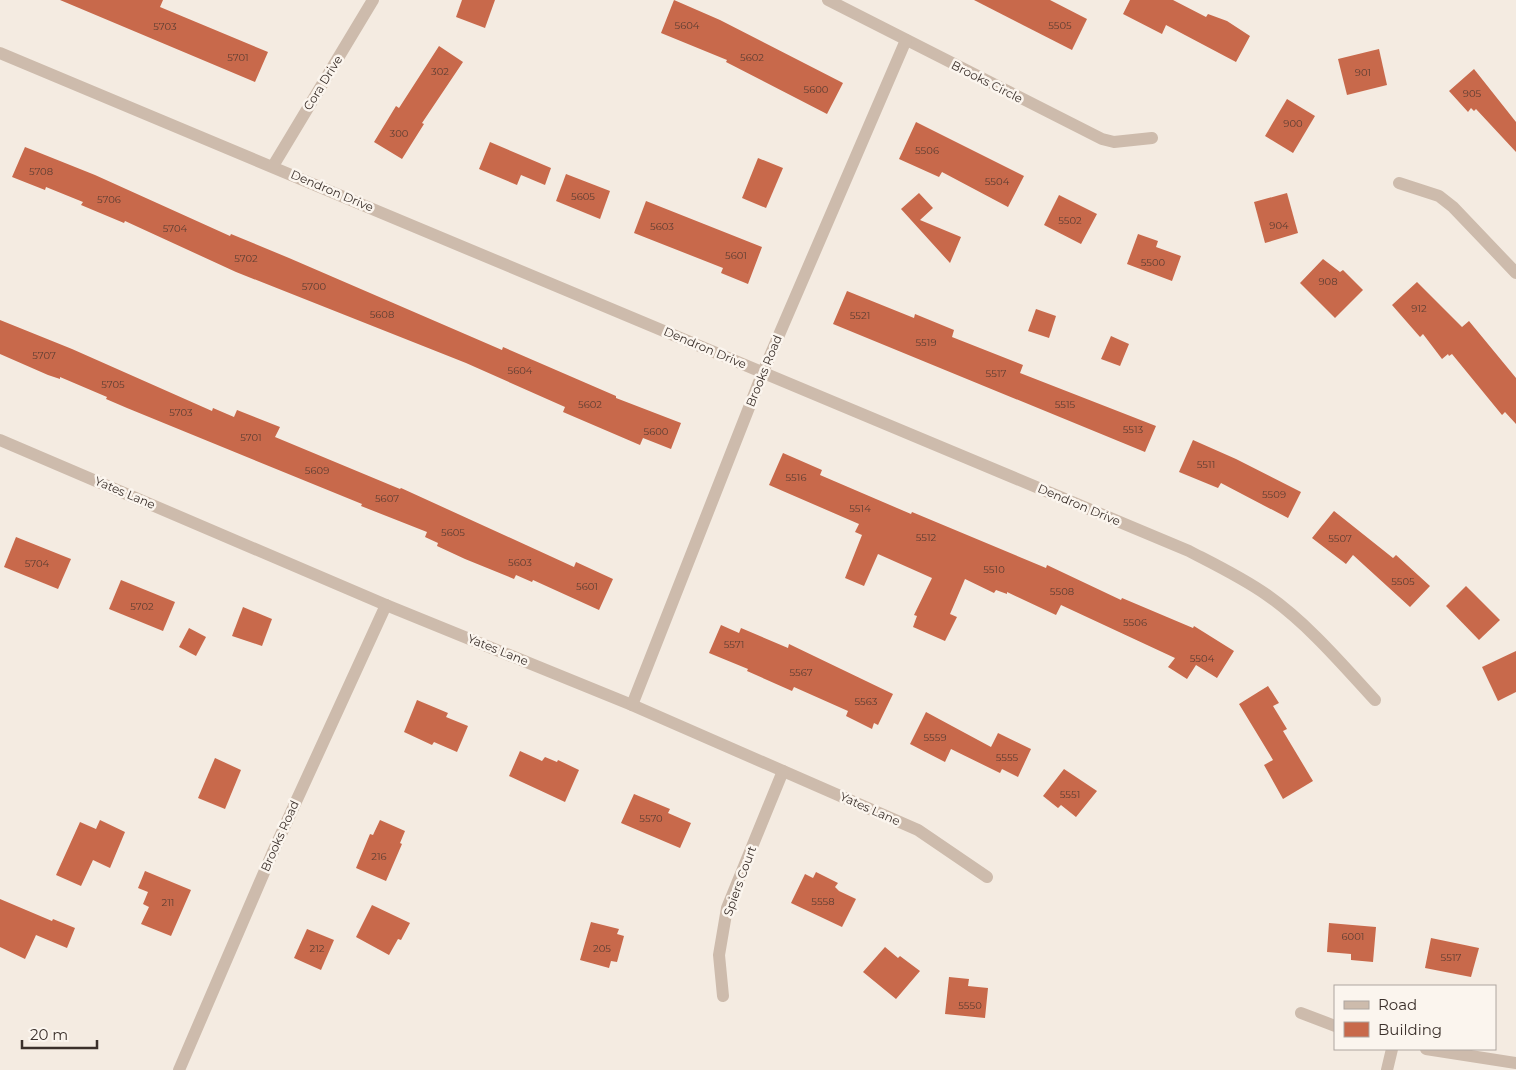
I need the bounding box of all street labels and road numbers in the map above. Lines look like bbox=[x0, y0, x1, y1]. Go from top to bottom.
street label: Cora Drive bbox=[300, 53, 345, 113]
street label: Brooks Circle bbox=[949, 57, 1026, 106]
street label: Dendron Drive bbox=[289, 166, 376, 215]
street label: Dendron Drive bbox=[662, 323, 749, 372]
street label: Brooks Road bbox=[742, 333, 785, 409]
street label: Yates Lane bbox=[93, 473, 158, 512]
street label: Dendron Drive bbox=[1036, 480, 1123, 529]
street label: Yates Lane bbox=[466, 631, 531, 669]
street label: Yates Lane bbox=[838, 789, 903, 828]
street label: Brooks Road bbox=[257, 798, 302, 874]
street label: Spiers Court bbox=[720, 844, 759, 918]

